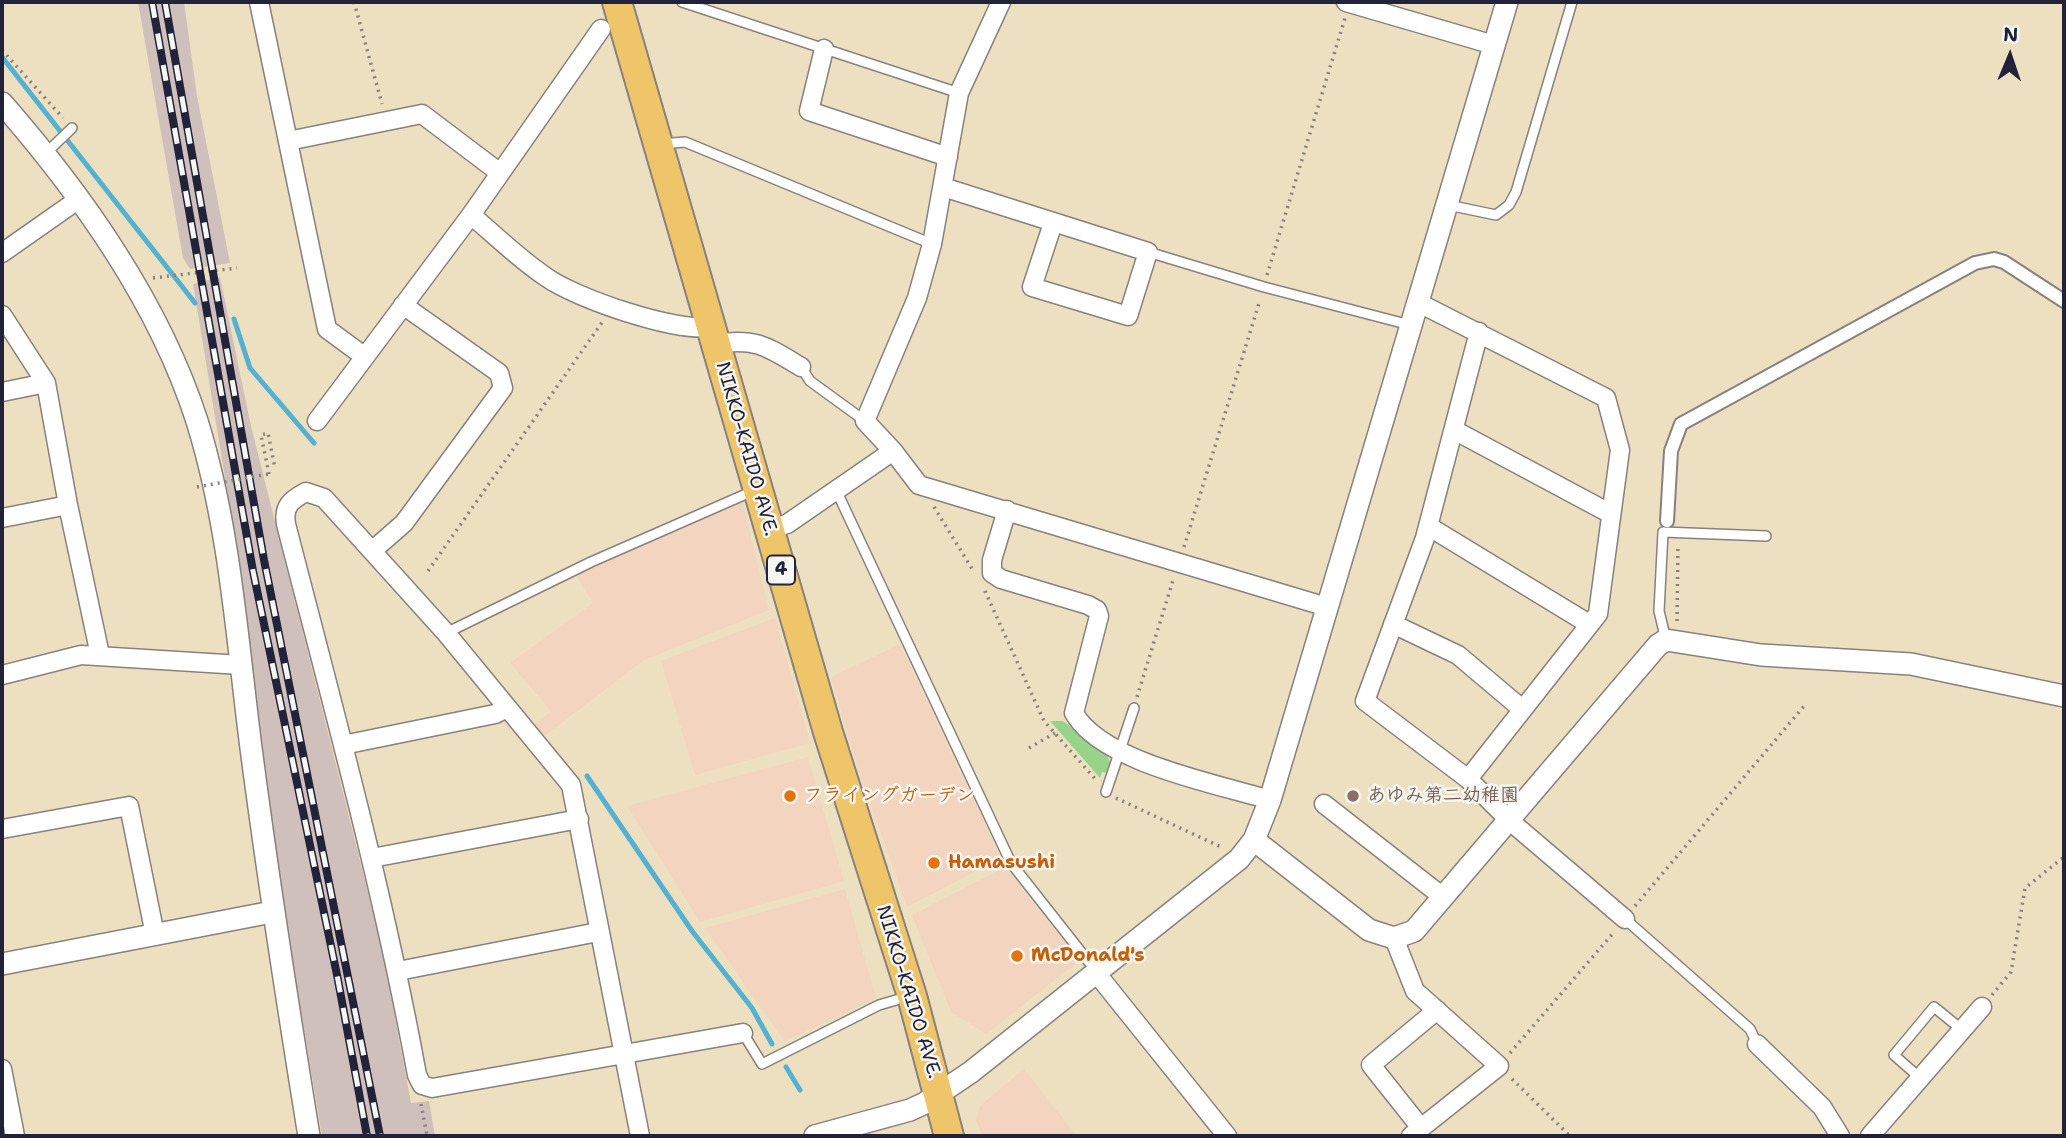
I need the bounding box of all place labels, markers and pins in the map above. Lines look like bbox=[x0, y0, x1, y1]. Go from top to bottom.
place label: フライングガーデン bbox=[804, 785, 975, 807]
place label: あゆみ第二幼稚園 bbox=[1367, 785, 1519, 807]
marker: フライングガーデン bbox=[782, 788, 798, 804]
marker: あゆみ第二幼稚園 bbox=[1345, 788, 1361, 804]
place label: Hamasushi bbox=[948, 852, 1055, 874]
marker: Hamasushi bbox=[926, 855, 942, 871]
place label: McDonald's bbox=[1031, 945, 1144, 967]
marker: McDonald's bbox=[1009, 948, 1025, 964]

